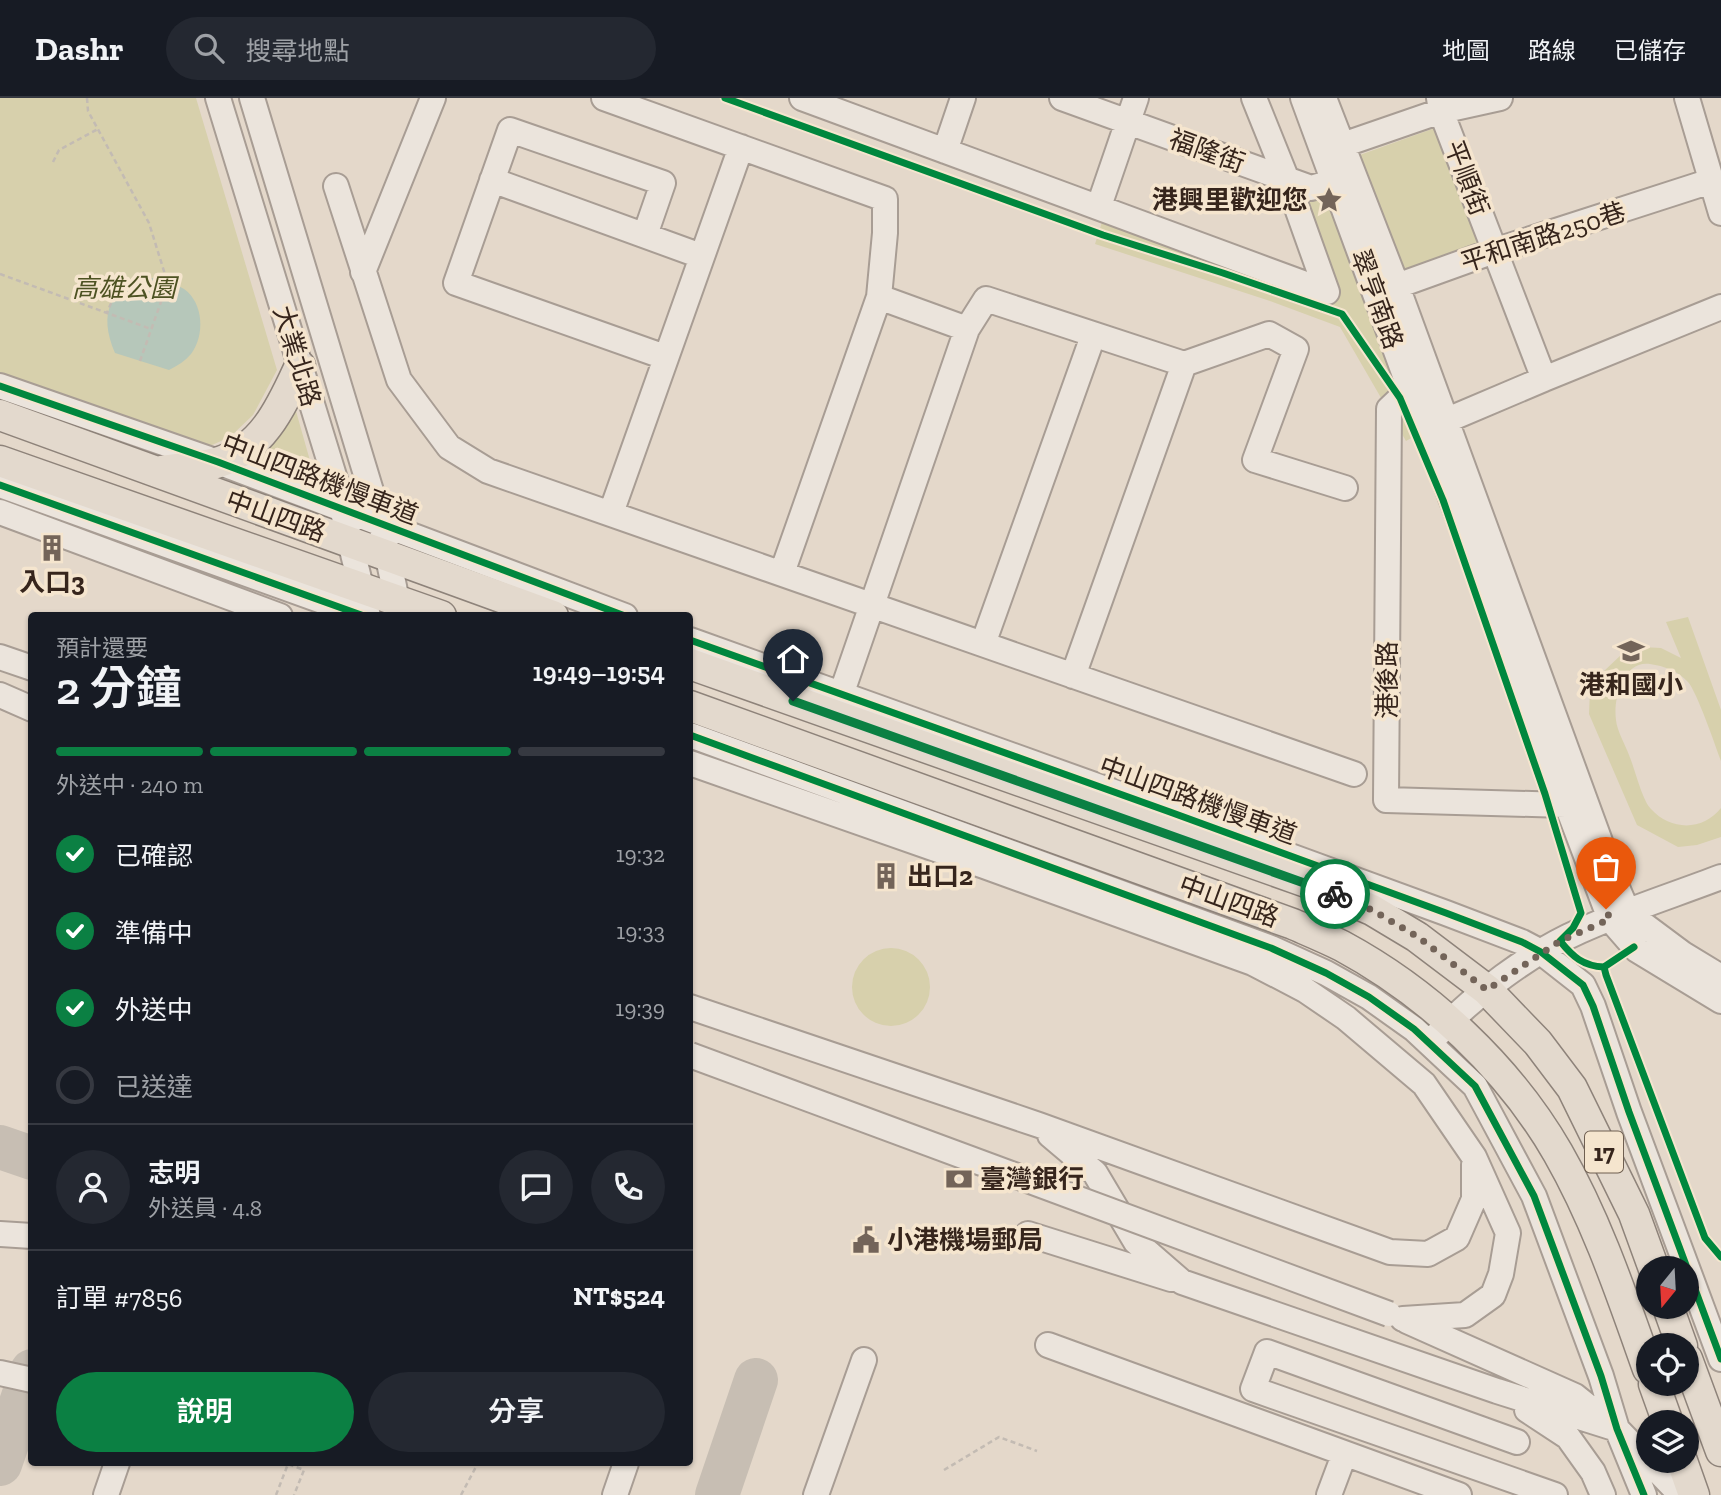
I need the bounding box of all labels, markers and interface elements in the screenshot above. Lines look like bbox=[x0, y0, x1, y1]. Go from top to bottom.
search box bbox=[166, 17, 656, 80]
text: Dashr bbox=[35, 29, 124, 68]
icon: search bbox=[190, 29, 228, 67]
text: 搜尋地點 bbox=[246, 35, 350, 67]
text: 地圖 bbox=[1442, 36, 1490, 65]
text: 路線 bbox=[1528, 36, 1576, 65]
text: 已儲存 bbox=[1614, 36, 1686, 65]
street label: 福隆街 bbox=[1165, 123, 1249, 179]
street label: 平順街 bbox=[1438, 136, 1496, 220]
place label: 港興里歡迎您 bbox=[1152, 184, 1308, 216]
place icon: 港興里歡迎您 bbox=[1314, 185, 1344, 215]
street label: 平和南路250巷 bbox=[1456, 195, 1630, 279]
street label: 翠亨南路 bbox=[1344, 245, 1410, 353]
park label: 高雄公園 bbox=[72, 272, 180, 304]
street label: 大業北路 bbox=[266, 302, 328, 410]
street label: 中山四路機慢車道 bbox=[217, 427, 423, 531]
street label: 中山四路 bbox=[222, 484, 330, 548]
building icon: 入口3 bbox=[37, 533, 67, 563]
place label: 入口3 bbox=[19, 566, 85, 598]
pin bbox=[763, 629, 823, 701]
text: 預計還要 bbox=[56, 634, 148, 662]
school or university icon: 港和國小 bbox=[1616, 636, 1646, 666]
icon: home bbox=[774, 640, 812, 678]
street label: 港後路 bbox=[1371, 641, 1403, 719]
text: 19:49–19:54 bbox=[532, 656, 665, 688]
text: 2 分鐘 bbox=[56, 661, 182, 716]
place label: 港和國小 bbox=[1579, 669, 1683, 701]
street label: 中山四路機慢車道 bbox=[1095, 749, 1301, 851]
text: 外送中 · 240 m bbox=[56, 771, 203, 799]
icon: check bbox=[56, 835, 94, 873]
pin bbox=[1576, 837, 1636, 909]
text: 已確認 bbox=[115, 840, 193, 872]
text: 19:32 bbox=[616, 840, 665, 868]
icon: bag bbox=[1587, 848, 1625, 886]
courier bbox=[1300, 859, 1370, 929]
place label: 出口2 bbox=[907, 860, 973, 892]
building icon: 出口2 bbox=[871, 861, 901, 891]
street label: 中山四路 bbox=[1175, 868, 1283, 934]
icon: bike bbox=[1316, 875, 1354, 913]
icon: check bbox=[56, 912, 94, 950]
text: 準備中 bbox=[115, 917, 193, 949]
text: 19:33 bbox=[616, 917, 665, 945]
icon: check bbox=[56, 989, 94, 1027]
text: 外送中 bbox=[115, 994, 193, 1026]
text: 19:39 bbox=[615, 994, 665, 1022]
text: 已送達 bbox=[115, 1071, 193, 1103]
road number: 17 bbox=[1585, 1132, 1623, 1172]
button: person bbox=[56, 1150, 130, 1224]
button: chat bbox=[499, 1150, 573, 1224]
button: phone bbox=[591, 1150, 665, 1224]
text: 志明 bbox=[148, 1157, 200, 1189]
place label: 臺灣銀行 bbox=[980, 1163, 1084, 1195]
bank icon: 臺灣銀行 bbox=[944, 1164, 974, 1194]
text: 外送員 · 4.8 bbox=[148, 1194, 262, 1222]
place label: 小港機場郵局 bbox=[887, 1224, 1043, 1256]
public building icon: 小港機場郵局 bbox=[851, 1225, 881, 1255]
north arrow bbox=[1636, 1256, 1699, 1320]
map controls bbox=[1636, 1256, 1699, 1473]
text: NT$524 bbox=[573, 1280, 665, 1312]
text: 訂單 #7856 bbox=[56, 1282, 183, 1314]
button: locate bbox=[1636, 1333, 1699, 1396]
button: 說明 bbox=[56, 1372, 354, 1452]
button: 分享 bbox=[368, 1372, 665, 1452]
button: layers bbox=[1636, 1410, 1699, 1473]

